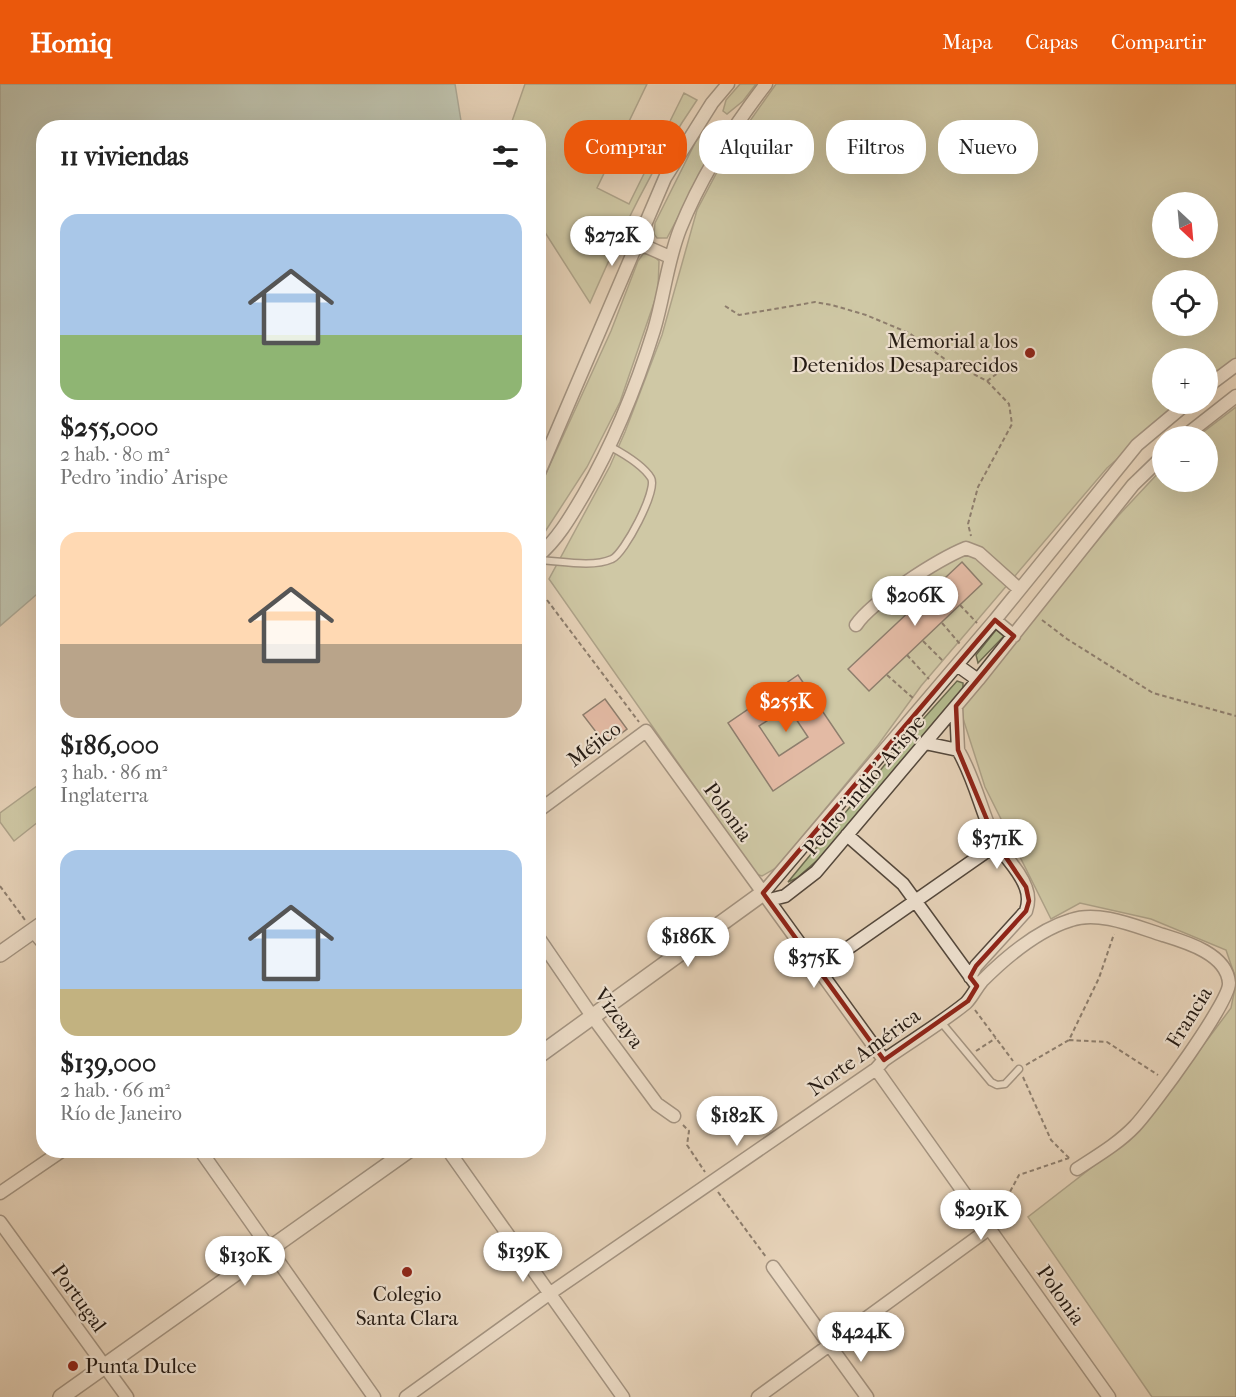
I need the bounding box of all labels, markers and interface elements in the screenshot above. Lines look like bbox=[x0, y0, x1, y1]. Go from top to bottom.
text: Homiq bbox=[30, 26, 112, 59]
text: Mapa bbox=[942, 30, 992, 54]
text: Capas bbox=[1025, 30, 1078, 54]
text: Compartir bbox=[1111, 30, 1206, 54]
chip: Comprar bbox=[564, 120, 687, 174]
chip: Alquilar bbox=[699, 120, 814, 174]
chip: Filtros bbox=[826, 120, 926, 174]
chip: Nuevo bbox=[938, 120, 1038, 174]
icon: filters bbox=[489, 140, 522, 173]
text: 11 viviendas bbox=[60, 141, 189, 172]
north arrow bbox=[1152, 192, 1218, 258]
map controls bbox=[1152, 192, 1218, 492]
pin: $272K bbox=[570, 216, 654, 267]
text: $272K bbox=[584, 224, 640, 247]
icon: home bbox=[237, 253, 345, 361]
button: locate bbox=[1152, 270, 1218, 336]
place label: Memorial a los Detenidos Desaparecidos bbox=[792, 329, 1018, 377]
marker: Memorial a los Detenidos Desaparecidos bbox=[1023, 346, 1037, 360]
button: + bbox=[1152, 348, 1218, 414]
text: $255,000 bbox=[60, 412, 158, 443]
button: − bbox=[1152, 426, 1218, 492]
text: 2 hab. · 80 m² bbox=[60, 443, 170, 466]
text: Pedro 'indio' Arispe bbox=[60, 466, 228, 489]
icon: home bbox=[237, 571, 345, 679]
pin: $206K bbox=[873, 576, 957, 627]
text: $206K bbox=[886, 584, 944, 607]
pin: $255K bbox=[744, 682, 828, 733]
text: $255K bbox=[759, 690, 813, 713]
street label: Pedro 'indio' Arispe bbox=[798, 710, 930, 860]
street label: Méjico bbox=[563, 716, 625, 772]
text: $186,000 bbox=[60, 730, 159, 761]
text: 3 hab. · 86 m² bbox=[60, 761, 167, 784]
street label: Polonia bbox=[699, 778, 758, 846]
text: Inglaterra bbox=[60, 784, 148, 807]
pin: $371K bbox=[955, 819, 1039, 870]
text: $371K bbox=[972, 827, 1022, 850]
icon: home bbox=[237, 889, 345, 997]
pin: $186K bbox=[646, 917, 730, 968]
text: $186K bbox=[661, 925, 715, 948]
pin: $375K bbox=[772, 938, 856, 989]
text: $375K bbox=[788, 946, 840, 969]
street label: Vizcaya bbox=[589, 982, 649, 1053]
street label: Francia bbox=[1161, 982, 1217, 1052]
street label: Norte América bbox=[803, 1003, 925, 1101]
text: $139,000 bbox=[60, 1048, 156, 1079]
text: 2 hab. · 66 m² bbox=[60, 1079, 170, 1102]
pin: $182K bbox=[695, 1096, 779, 1147]
text: Río de Janeiro bbox=[60, 1102, 182, 1125]
text: $182K bbox=[710, 1104, 764, 1127]
pin: $291K bbox=[939, 1190, 1023, 1241]
text: $291K bbox=[954, 1198, 1008, 1221]
pin: $139K bbox=[481, 1232, 565, 1283]
pin: $130K bbox=[203, 1236, 287, 1287]
text: $139K bbox=[497, 1240, 549, 1263]
text: $130K bbox=[219, 1244, 271, 1267]
street label: Portugal bbox=[46, 1259, 112, 1337]
street label: Polonia bbox=[1032, 1261, 1090, 1330]
marker: Colegio Santa Clara bbox=[400, 1265, 414, 1279]
place label: Colegio Santa Clara bbox=[356, 1282, 459, 1330]
pin: $424K bbox=[819, 1312, 903, 1363]
text: $424K bbox=[831, 1320, 891, 1343]
place label: Punta Dulce bbox=[85, 1354, 197, 1378]
marker: Punta Dulce bbox=[66, 1359, 80, 1373]

